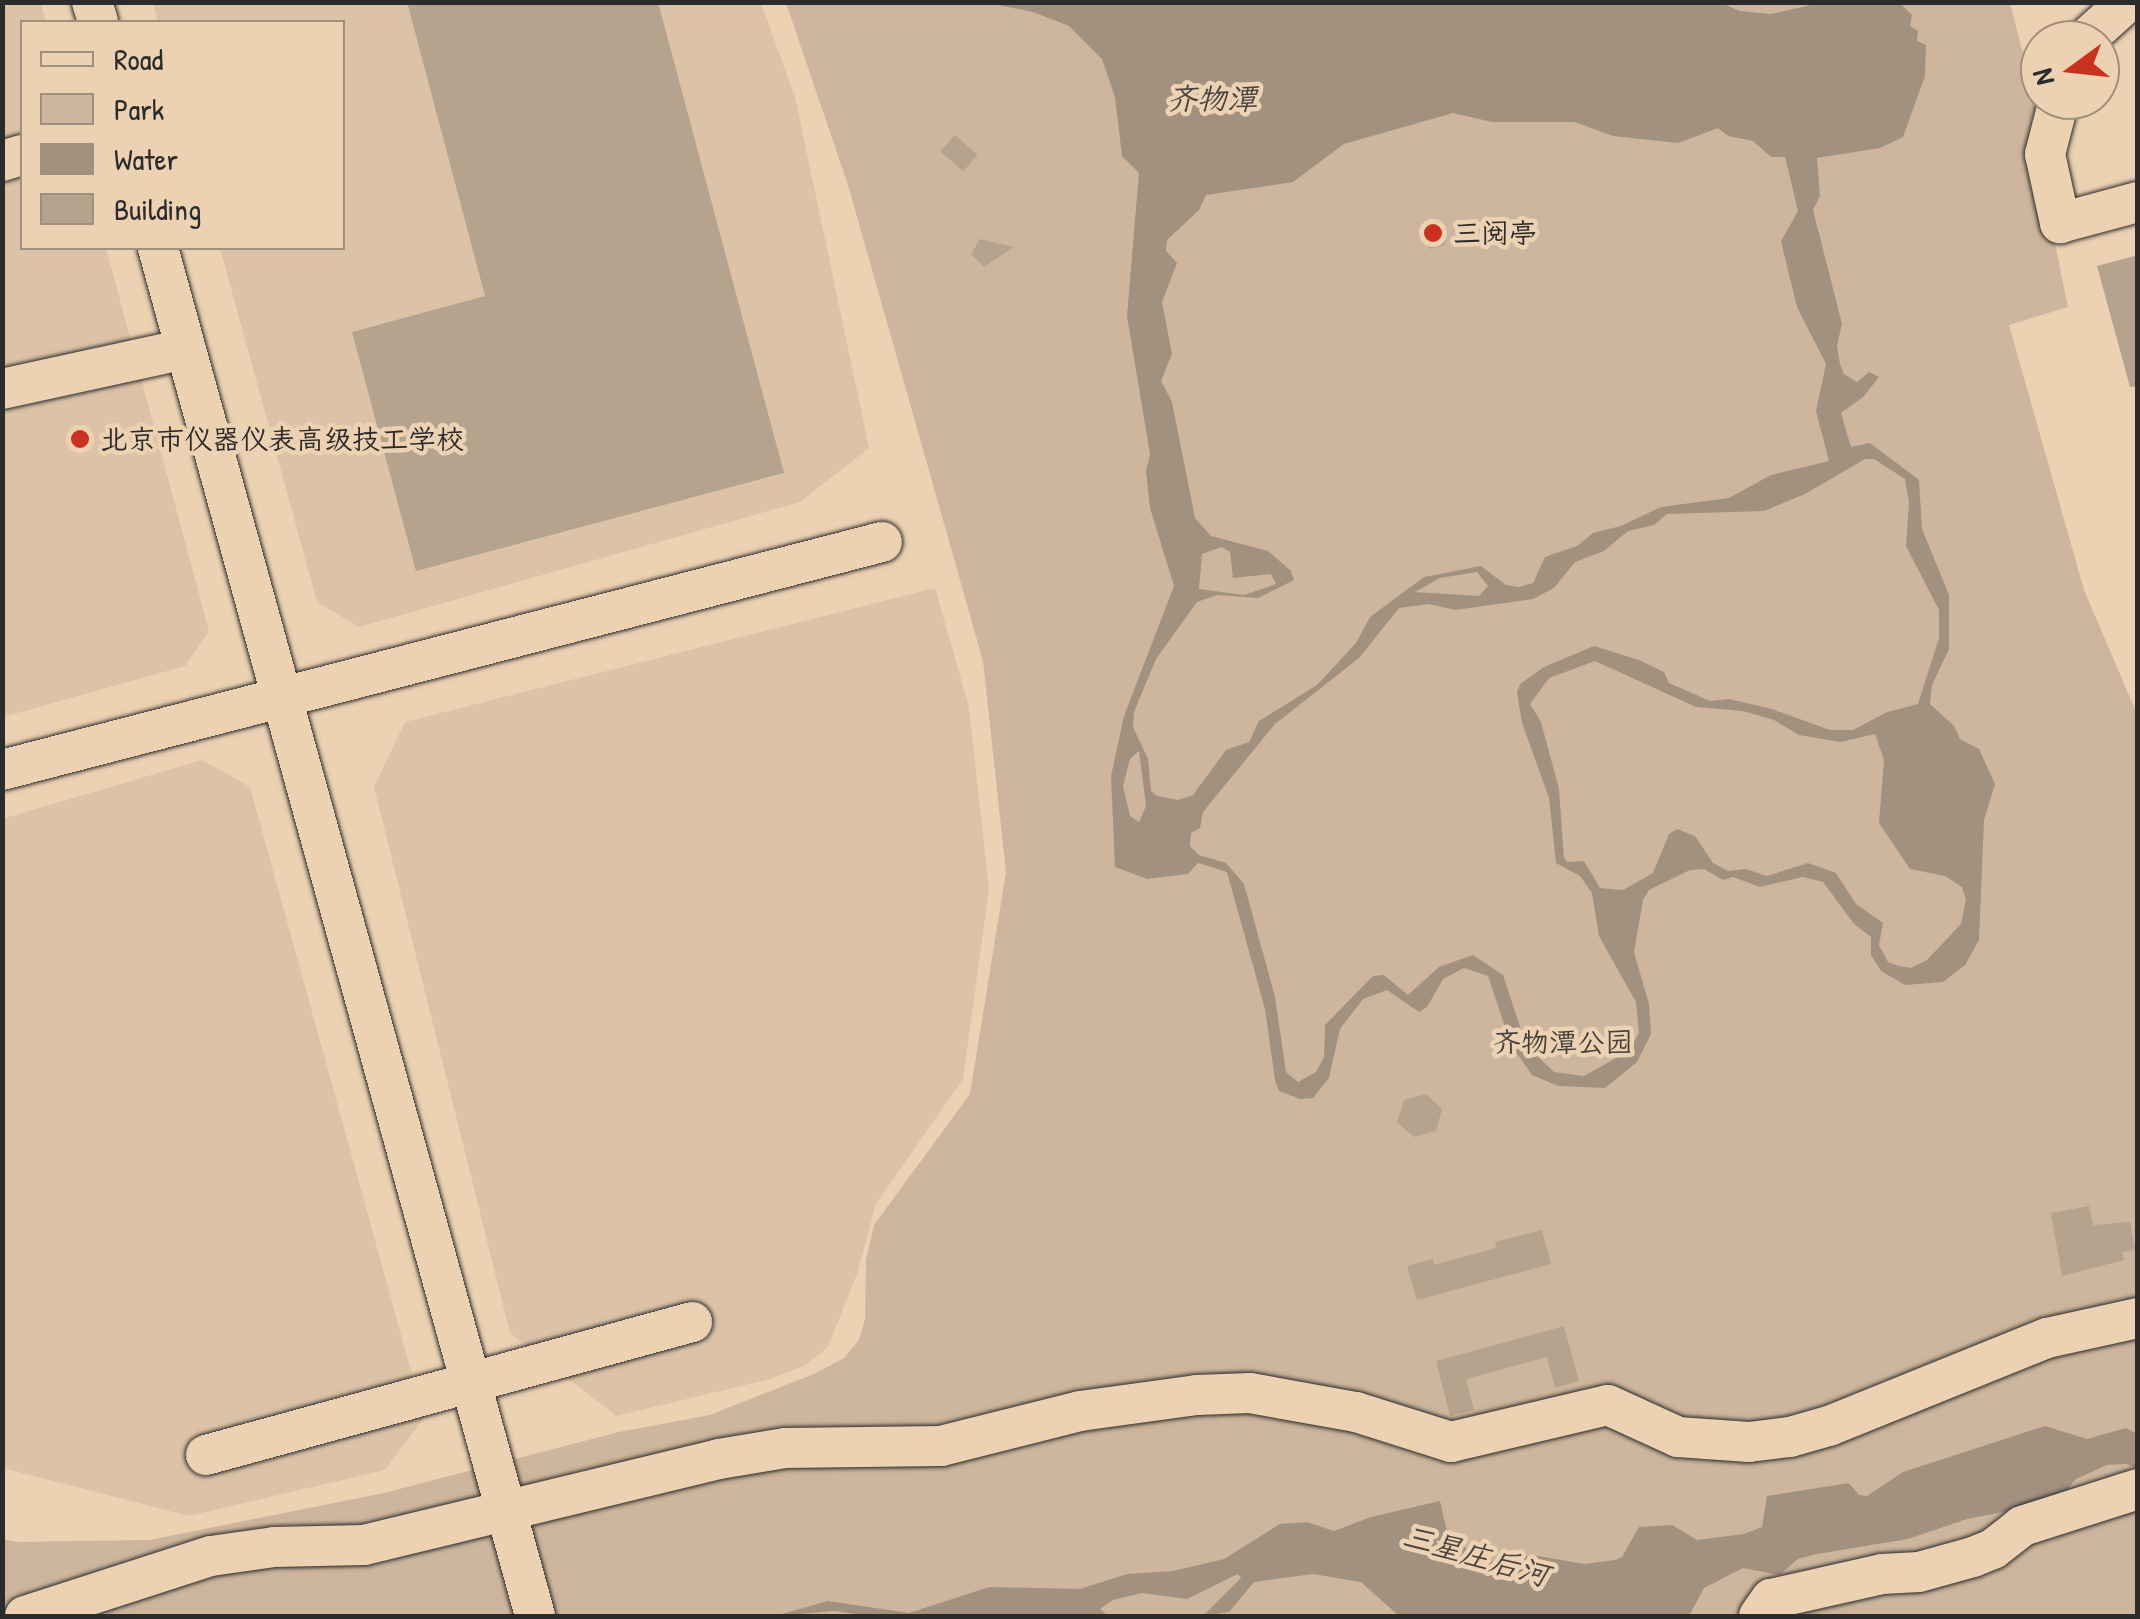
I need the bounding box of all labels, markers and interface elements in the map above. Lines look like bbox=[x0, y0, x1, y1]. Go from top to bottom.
legend bbox=[20, 20, 345, 250]
north arrow bbox=[2020, 20, 2120, 120]
text: Road bbox=[114, 39, 163, 79]
text: N bbox=[2023, 65, 2063, 89]
water label: 齐物潭 bbox=[1167, 80, 1257, 116]
text: Park bbox=[114, 89, 164, 129]
text: Water bbox=[114, 139, 178, 179]
text: Building bbox=[114, 189, 201, 229]
place label: 三阅亭 bbox=[1453, 216, 1537, 250]
marker: 三阅亭 bbox=[1422, 222, 1444, 244]
place label: 北京市仪器仪表高级技工学校 bbox=[100, 422, 464, 456]
marker: 北京市仪器仪表高级技工学校 bbox=[69, 428, 91, 450]
park label: 齐物潭公园 bbox=[1493, 1025, 1633, 1059]
water label: 三星庄后河 bbox=[1399, 1517, 1553, 1593]

